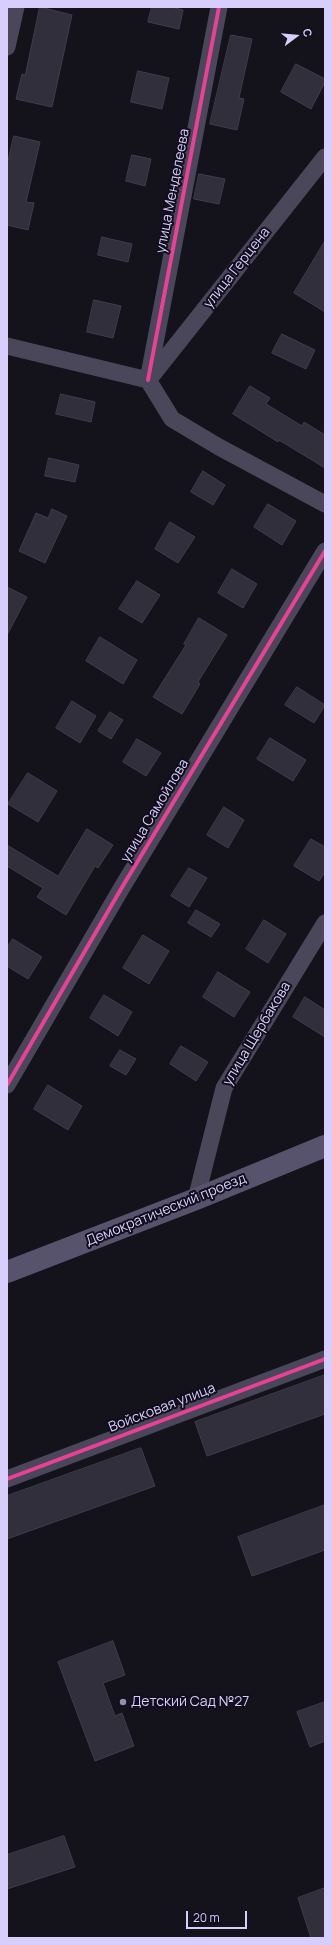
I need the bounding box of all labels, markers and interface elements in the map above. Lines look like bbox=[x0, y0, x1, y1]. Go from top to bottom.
north arrow bbox=[276, 16, 316, 56]
text: С bbox=[300, 27, 316, 39]
street label: улица Менделеева bbox=[153, 127, 193, 255]
street label: улица Герцена bbox=[200, 224, 274, 312]
street label: улица Самойлова bbox=[117, 756, 193, 866]
street label: улица Щербакова bbox=[219, 979, 295, 1089]
street label: Демократический проезд bbox=[83, 1170, 249, 1250]
street label: Войсковая улица bbox=[106, 1380, 218, 1436]
place label: Детский Сад №27 bbox=[131, 1694, 249, 1710]
marker: Детский Сад №27 bbox=[118, 1697, 128, 1707]
scale bar bbox=[188, 1903, 249, 1929]
text: 20 m bbox=[193, 1909, 220, 1926]

